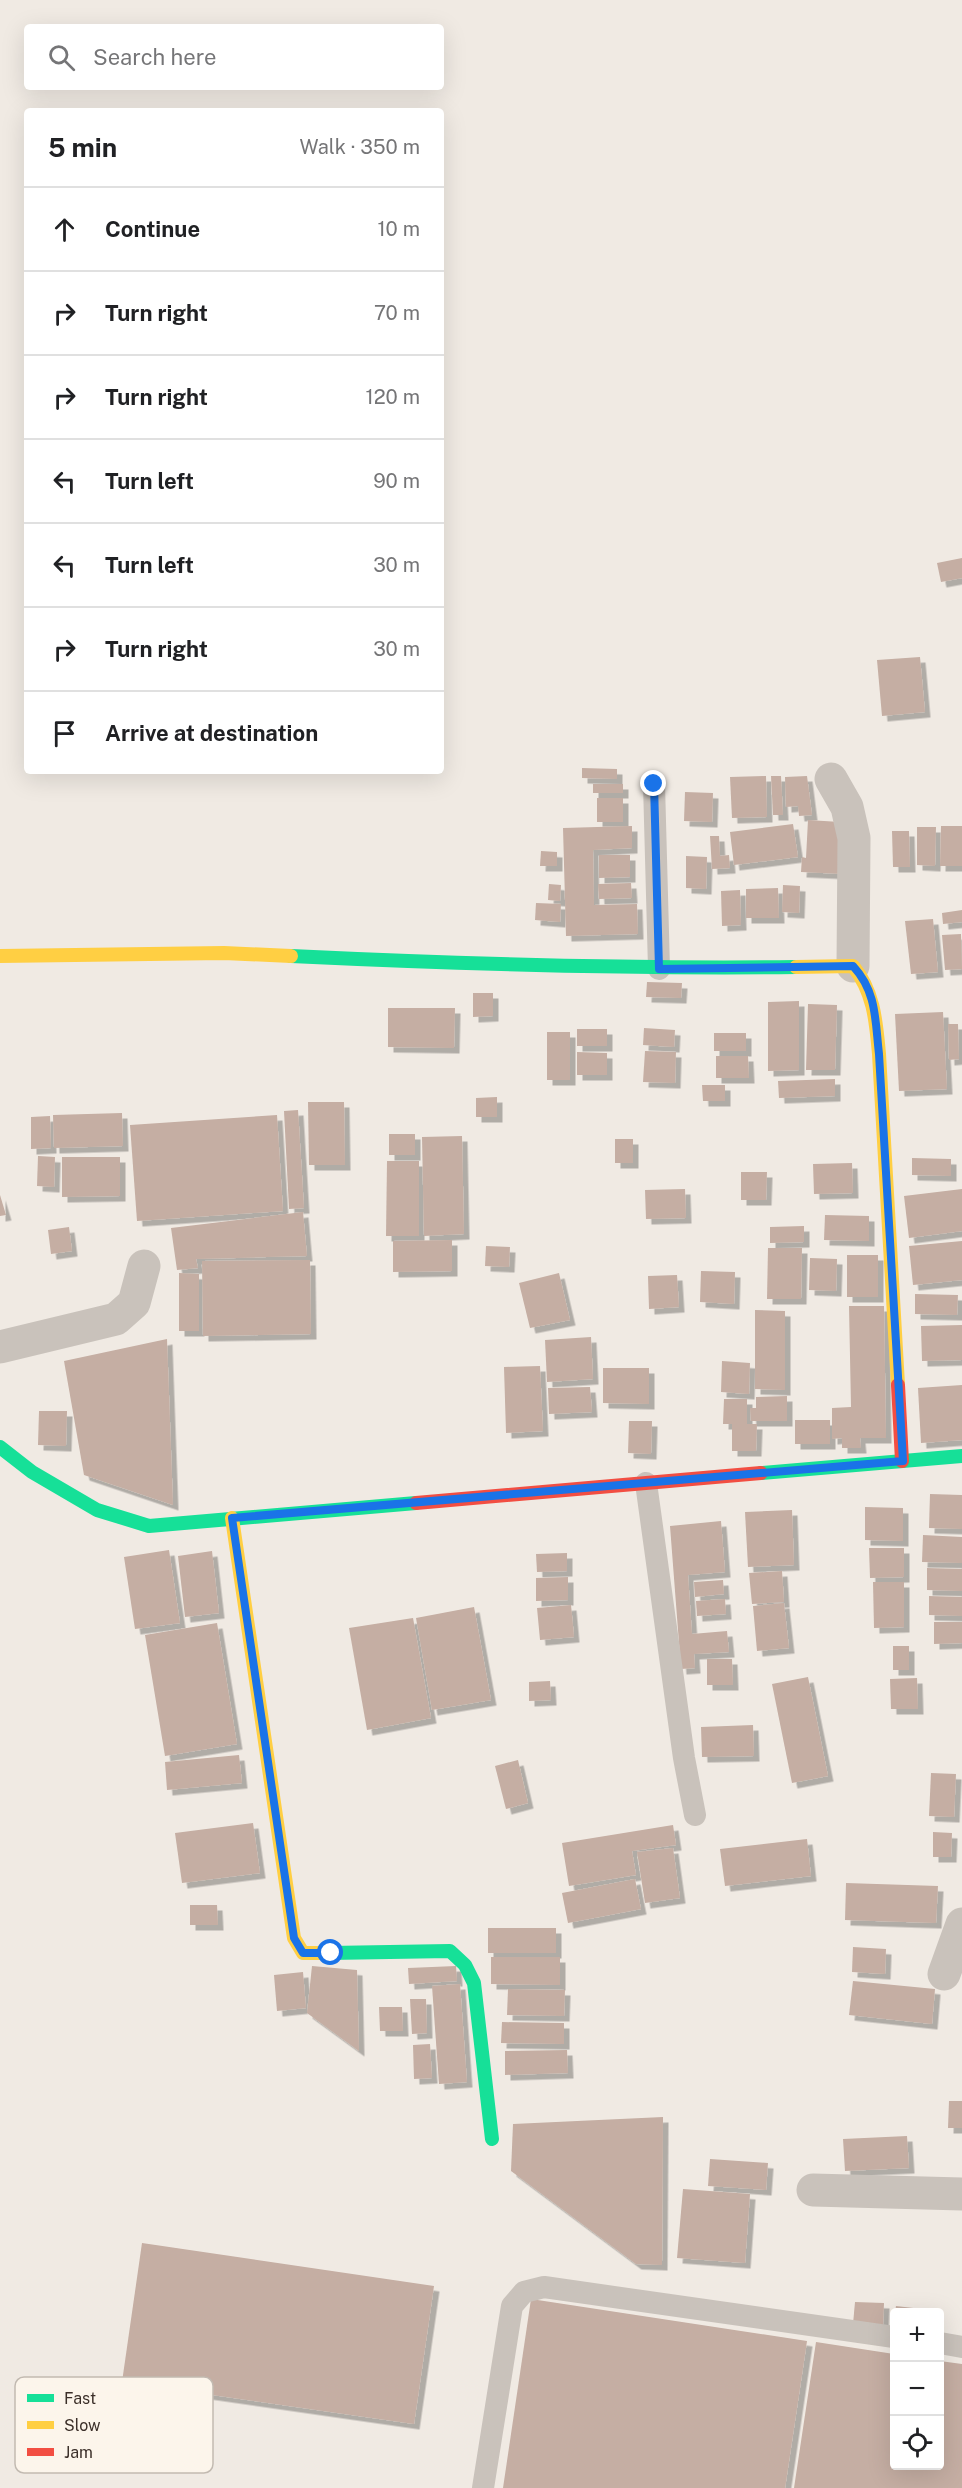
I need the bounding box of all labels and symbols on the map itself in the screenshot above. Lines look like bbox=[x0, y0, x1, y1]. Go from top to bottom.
route end bbox=[640, 770, 666, 796]
route start bbox=[317, 1939, 343, 1965]
legend bbox=[15, 2377, 213, 2473]
text: Fast bbox=[64, 2389, 96, 2408]
text: Slow bbox=[64, 2416, 101, 2435]
text: Jam bbox=[64, 2443, 93, 2462]

